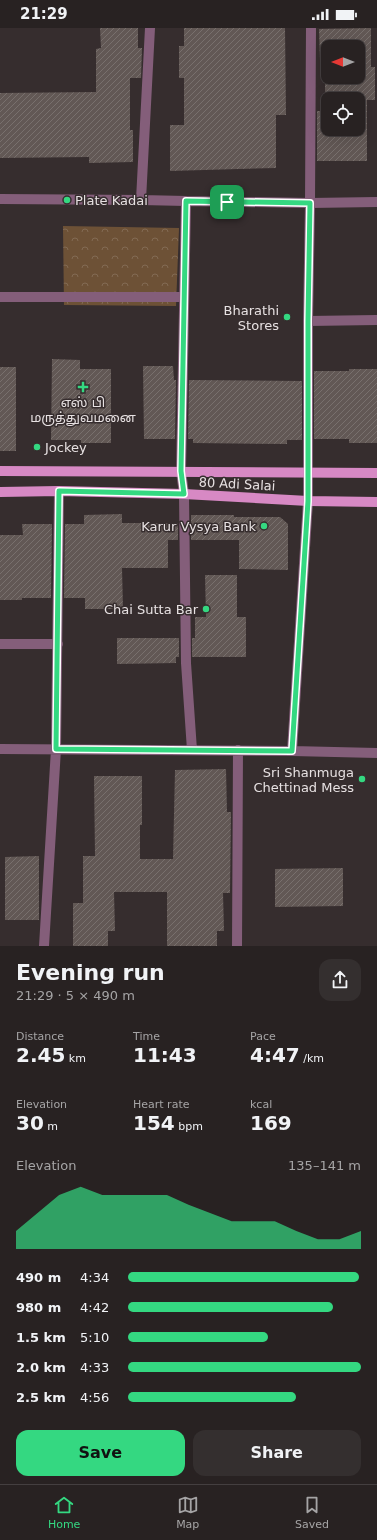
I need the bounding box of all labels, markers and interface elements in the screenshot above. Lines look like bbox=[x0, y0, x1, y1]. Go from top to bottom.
text: 21:29 bbox=[20, 5, 68, 23]
north arrow bbox=[321, 40, 365, 84]
map controls bbox=[321, 40, 365, 136]
button: locate bbox=[321, 92, 365, 136]
pin bbox=[210, 185, 244, 219]
icon: arrive bbox=[216, 191, 238, 213]
place label: Plate Kadai bbox=[75, 193, 148, 208]
marker: Plate Kadai bbox=[62, 195, 72, 205]
place label: Bharathi Stores bbox=[224, 303, 279, 333]
marker: Bharathi Stores bbox=[282, 312, 292, 322]
marker: எஸ் பி மருத்துவமனை bbox=[77, 381, 89, 393]
place label: எஸ் பி மருத்துவமனை bbox=[30, 395, 136, 426]
place label: Jockey bbox=[44, 440, 87, 455]
marker: Jockey bbox=[32, 442, 42, 452]
street label: 80 Adi Salai bbox=[198, 475, 276, 493]
place label: Karur Vysya Bank bbox=[141, 519, 256, 534]
marker: Karur Vysya Bank bbox=[259, 521, 269, 531]
place label: Chai Sutta Bar bbox=[104, 602, 199, 617]
marker: Chai Sutta Bar bbox=[201, 604, 211, 614]
place label: Sri Shanmuga Chettinad Mess bbox=[254, 765, 354, 795]
marker: Sri Shanmuga Chettinad Mess bbox=[357, 774, 367, 784]
button: share bbox=[319, 959, 361, 1001]
text: Evening run bbox=[16, 960, 165, 985]
text: 21:29 · 5 × 490 m bbox=[16, 988, 135, 1003]
text: Distance bbox=[16, 1030, 64, 1043]
text: Time bbox=[133, 1030, 160, 1043]
text: Pace bbox=[250, 1030, 276, 1043]
text: 2.45 bbox=[16, 1043, 65, 1067]
text: 11:43 bbox=[133, 1043, 197, 1067]
text: 4:47 bbox=[250, 1043, 300, 1067]
text: km bbox=[65, 1052, 86, 1065]
text: /km bbox=[300, 1052, 324, 1065]
text: Elevation bbox=[16, 1098, 67, 1111]
text: Heart rate bbox=[133, 1098, 189, 1111]
text: kcal bbox=[250, 1098, 272, 1111]
text: 30 bbox=[16, 1111, 44, 1135]
text: 154 bbox=[133, 1111, 175, 1135]
text: 169 bbox=[250, 1111, 292, 1135]
text: m bbox=[44, 1120, 58, 1133]
text: bpm bbox=[175, 1120, 203, 1133]
text: Elevation bbox=[16, 1158, 76, 1173]
text: 135–141 m bbox=[288, 1158, 361, 1173]
text: 490 m bbox=[16, 1270, 61, 1285]
text: 4:34 bbox=[80, 1270, 109, 1285]
text: 980 m bbox=[16, 1300, 61, 1315]
text: 4:42 bbox=[80, 1300, 109, 1315]
text: 1.5 km bbox=[16, 1330, 66, 1345]
text: 5:10 bbox=[80, 1330, 109, 1345]
text: 2.0 km bbox=[16, 1360, 66, 1375]
text: 4:33 bbox=[80, 1360, 109, 1375]
text: 2.5 km bbox=[16, 1390, 66, 1405]
text: 4:56 bbox=[80, 1390, 109, 1405]
button: Save bbox=[16, 1430, 185, 1476]
button: Share bbox=[193, 1430, 361, 1476]
tab: Home bbox=[48, 1494, 80, 1531]
tab: Map bbox=[176, 1494, 199, 1531]
tab: Saved bbox=[295, 1494, 329, 1531]

